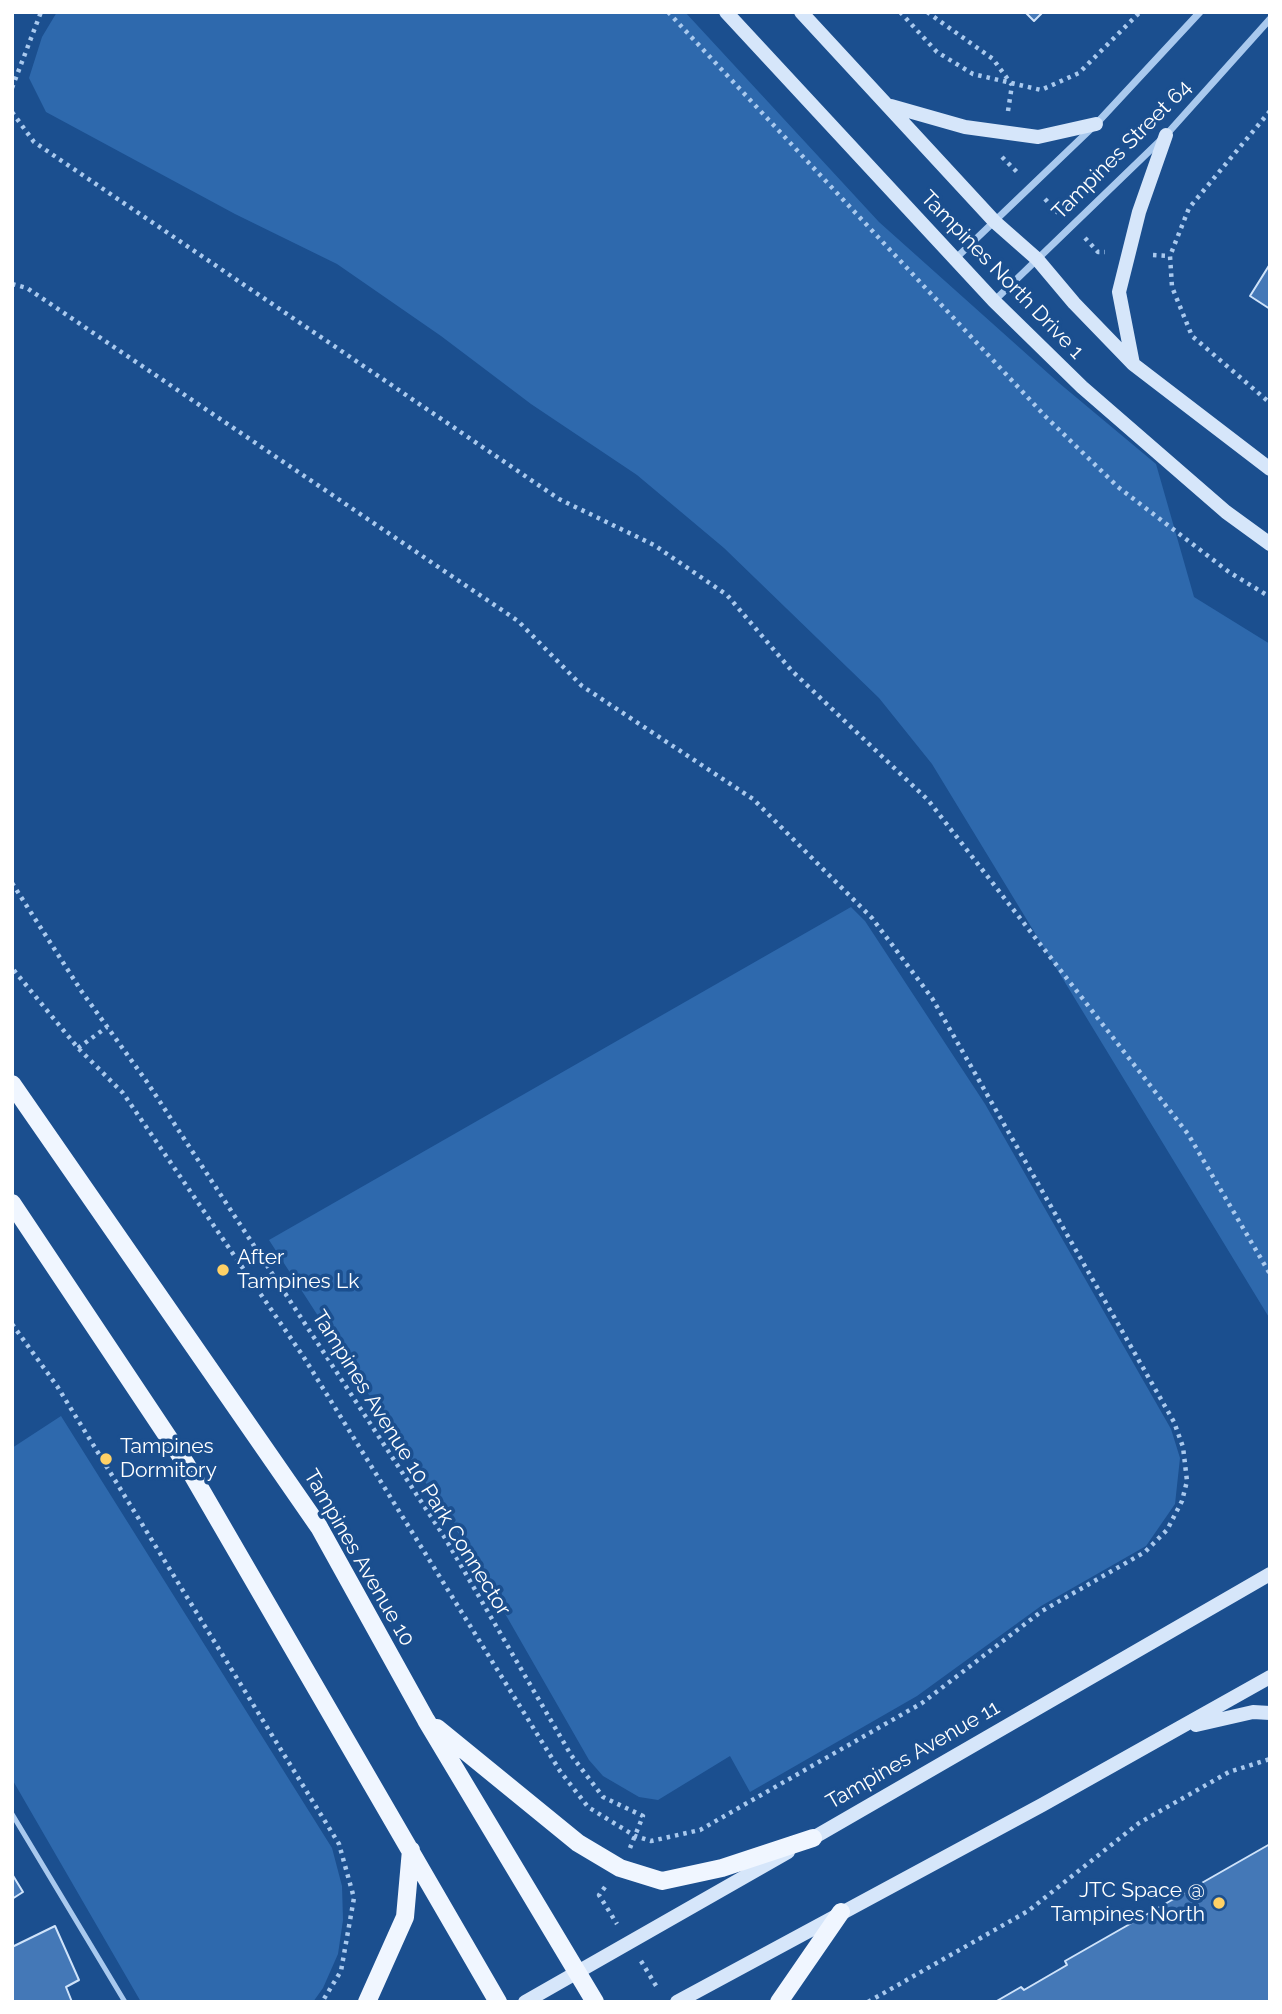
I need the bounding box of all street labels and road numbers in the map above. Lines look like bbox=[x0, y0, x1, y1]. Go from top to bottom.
street label: Tampines Street 64 bbox=[1047, 75, 1197, 225]
street label: Tampines North Drive 1 bbox=[915, 186, 1089, 364]
street label: Tampines Avenue 10 Park Connector bbox=[306, 1306, 516, 1620]
street label: Tampines Avenue 10 bbox=[298, 1465, 420, 1651]
street label: Tampines Avenue 11 bbox=[822, 1695, 1004, 1815]

